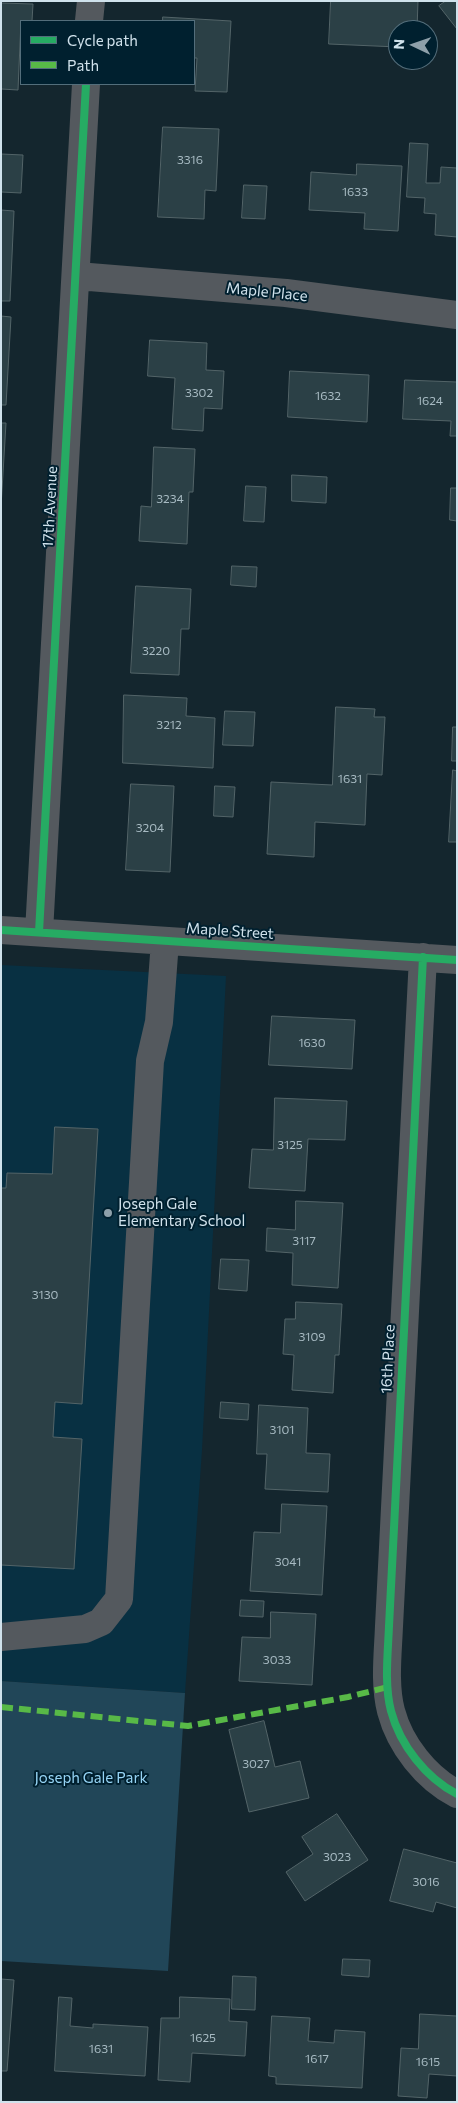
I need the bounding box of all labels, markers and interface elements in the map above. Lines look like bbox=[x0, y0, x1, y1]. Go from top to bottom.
legend bbox=[20, 20, 195, 85]
north arrow bbox=[388, 20, 438, 70]
text: Cycle path bbox=[67, 31, 138, 49]
text: N bbox=[390, 39, 407, 50]
text: Path bbox=[67, 56, 99, 74]
house number: 3316 bbox=[177, 153, 203, 167]
house number: 1633 bbox=[342, 185, 368, 199]
street label: Maple Place bbox=[225, 279, 309, 305]
house number: 3302 bbox=[185, 386, 213, 400]
house number: 1632 bbox=[315, 389, 341, 403]
house number: 1624 bbox=[417, 394, 443, 408]
street label: 17th Avenue bbox=[39, 466, 61, 548]
house number: 3234 bbox=[156, 492, 184, 506]
house number: 3220 bbox=[142, 644, 170, 658]
house number: 3212 bbox=[156, 718, 182, 732]
house number: 1631 bbox=[338, 772, 362, 786]
house number: 3204 bbox=[136, 821, 164, 835]
street label: Maple Street bbox=[186, 919, 274, 943]
house number: 1630 bbox=[298, 1036, 326, 1050]
house number: 3125 bbox=[277, 1138, 303, 1152]
place label: Joseph Gale Elementary School bbox=[118, 1195, 245, 1230]
marker: Joseph Gale Elementary School bbox=[102, 1207, 114, 1219]
house number: 3117 bbox=[292, 1234, 316, 1248]
house number: 3130 bbox=[32, 1288, 58, 1302]
street label: 16th Place bbox=[377, 1324, 399, 1394]
house number: 3109 bbox=[298, 1330, 326, 1344]
house number: 3101 bbox=[270, 1423, 294, 1437]
house number: 3041 bbox=[275, 1555, 301, 1569]
house number: 3033 bbox=[263, 1653, 291, 1667]
house number: 3027 bbox=[242, 1757, 270, 1771]
park label: Joseph Gale Park bbox=[34, 1769, 148, 1787]
house number: 3023 bbox=[323, 1850, 351, 1864]
house number: 3016 bbox=[412, 1875, 440, 1889]
house number: 1625 bbox=[190, 2031, 216, 2045]
house number: 1631 bbox=[89, 2042, 113, 2056]
house number: 1617 bbox=[305, 2052, 329, 2066]
house number: 1615 bbox=[416, 2055, 440, 2069]

